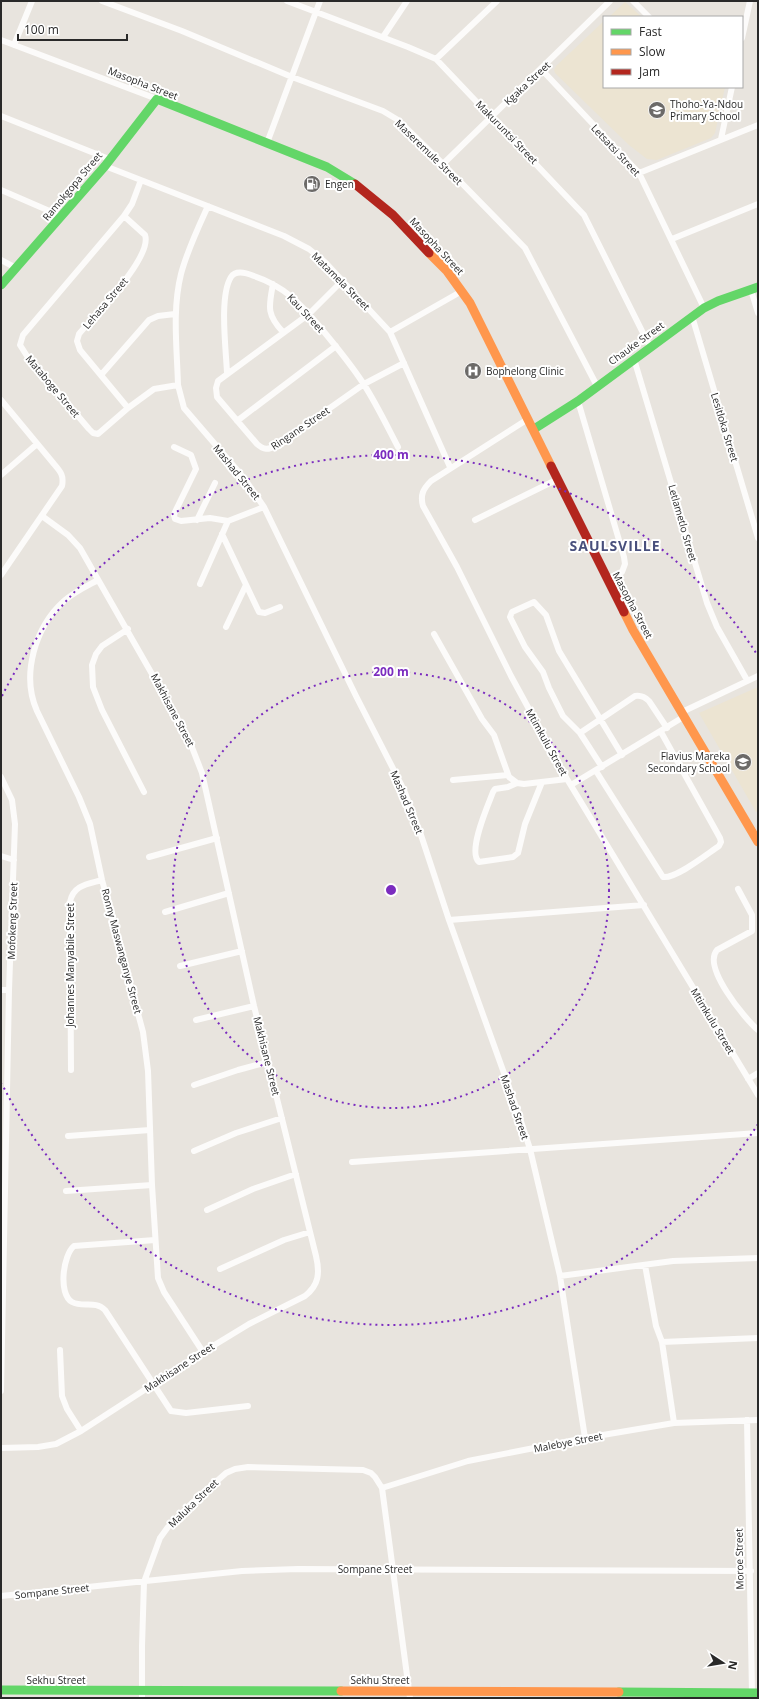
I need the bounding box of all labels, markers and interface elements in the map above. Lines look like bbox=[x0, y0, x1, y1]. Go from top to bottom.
scale bar bbox=[18, 16, 127, 42]
legend bbox=[603, 16, 743, 88]
text: 100 m bbox=[24, 21, 59, 38]
text: Fast bbox=[639, 23, 662, 40]
text: Slow bbox=[639, 43, 666, 60]
street label: Kgaka Street bbox=[501, 58, 553, 108]
street label: Masopha Street bbox=[106, 63, 180, 103]
text: Jam bbox=[638, 63, 660, 80]
street label: Makuruntsi Street bbox=[473, 97, 541, 167]
place label: Thoho-Ya-Ndou Primary School bbox=[670, 97, 743, 123]
school or university icon: Thoho-Ya-Ndou Primary School bbox=[647, 100, 667, 120]
street label: Maseremule Street bbox=[392, 116, 466, 188]
street label: Letsatsi Street bbox=[588, 121, 644, 179]
street label: Ramokgopa Street bbox=[39, 148, 105, 223]
fuel station icon: Engen bbox=[302, 174, 322, 194]
place label: Engen bbox=[325, 177, 354, 191]
street label: Masopha Street bbox=[407, 214, 468, 278]
street label: Matamela Street bbox=[309, 249, 374, 314]
street label: Lehasa Street bbox=[79, 274, 131, 332]
street label: Kau Street bbox=[284, 291, 328, 336]
street label: Chauke Street bbox=[605, 318, 667, 368]
street label: Mataboge Street bbox=[23, 352, 84, 420]
hospital icon: Bophelong Clinic bbox=[463, 361, 483, 381]
place label: Bophelong Clinic bbox=[486, 364, 564, 378]
street label: Lesitloka Street bbox=[708, 391, 742, 464]
street label: Ringane Street bbox=[268, 403, 332, 453]
street label: Mashad Street bbox=[210, 441, 264, 503]
text: 400 m bbox=[373, 446, 409, 463]
street label: Letlametlo Street bbox=[665, 483, 701, 564]
district label: SAULSVILLE bbox=[570, 536, 660, 555]
street label: Masopha Street bbox=[610, 569, 657, 641]
text: 200 m bbox=[373, 663, 409, 680]
street label: Makhisane Street bbox=[148, 671, 198, 749]
street label: Mtimkulu Street bbox=[523, 706, 571, 779]
place label: Flavius Mareka Secondary School bbox=[648, 749, 730, 775]
school or university icon: Flavius Mareka Secondary School bbox=[733, 752, 753, 772]
street label: Mashad Street bbox=[387, 768, 427, 836]
street label: Mofokeng Street bbox=[4, 882, 20, 960]
centre of rings bbox=[384, 883, 398, 897]
street label: Ronny Maswanganye Street bbox=[99, 887, 146, 1016]
street label: Johannes Manyabile Street bbox=[63, 902, 77, 1028]
street label: Mtimkulu Street bbox=[688, 985, 739, 1057]
street label: Makhisane Street bbox=[250, 1015, 284, 1097]
street label: Mashad Street bbox=[497, 1073, 533, 1142]
street label: Makhisane Street bbox=[141, 1339, 217, 1395]
street label: Malebye Street bbox=[532, 1428, 604, 1456]
street label: Maluka Street bbox=[165, 1475, 221, 1530]
street label: Moroe Street bbox=[731, 1528, 747, 1590]
street label: Sompane Street bbox=[338, 1562, 413, 1576]
street label: Sompane Street bbox=[14, 1580, 90, 1602]
north arrow bbox=[703, 1643, 743, 1683]
text: N bbox=[725, 1659, 742, 1671]
street label: Sekhu Street bbox=[26, 1673, 86, 1687]
street label: Sekhu Street bbox=[350, 1673, 410, 1687]

